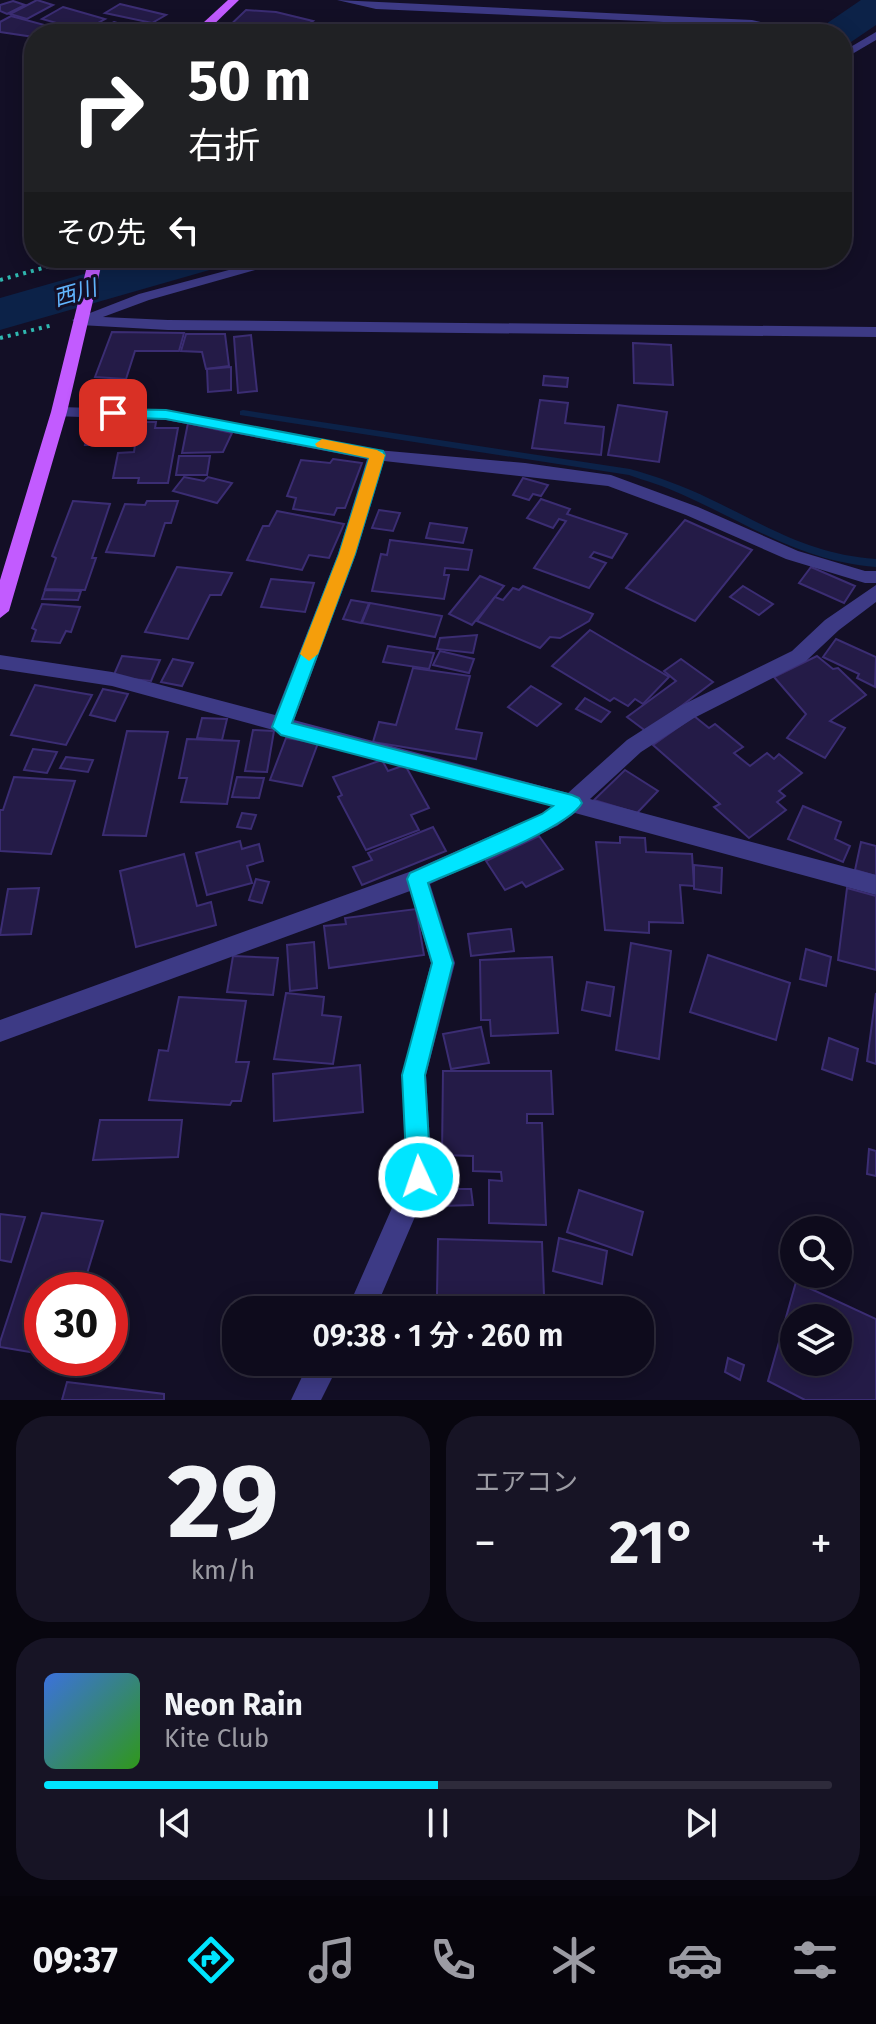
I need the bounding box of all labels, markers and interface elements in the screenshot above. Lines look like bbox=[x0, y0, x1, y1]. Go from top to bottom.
text: 50 m bbox=[188, 48, 311, 115]
icon: right bbox=[56, 56, 160, 160]
text: 右折 bbox=[188, 124, 260, 168]
icon: left bbox=[162, 208, 206, 252]
text: その先 bbox=[56, 215, 146, 251]
water label: 西川 bbox=[50, 273, 102, 312]
pin bbox=[79, 379, 147, 447]
icon: arrive bbox=[91, 391, 135, 435]
position arrow bbox=[377, 1135, 461, 1219]
map controls bbox=[780, 1216, 852, 1376]
button: search bbox=[780, 1216, 852, 1288]
speed limit sign: 30 bbox=[24, 1272, 128, 1376]
button: layers bbox=[780, 1304, 852, 1376]
text: 09:38 · 1 分 · 260 m bbox=[313, 1318, 563, 1354]
text: 29 bbox=[168, 1440, 278, 1565]
text: エアコン bbox=[474, 1467, 578, 1498]
text: 21° bbox=[609, 1507, 697, 1579]
text: − bbox=[474, 1517, 496, 1570]
text: + bbox=[810, 1517, 832, 1570]
text: km/h bbox=[191, 1555, 255, 1586]
text: Neon Rain bbox=[164, 1687, 303, 1723]
text: Kite Club bbox=[164, 1723, 269, 1754]
icon: previous bbox=[153, 1801, 197, 1845]
icon: pause bbox=[416, 1801, 460, 1845]
icon: next bbox=[679, 1801, 723, 1845]
icon: directions bbox=[183, 1932, 239, 1988]
icon: music bbox=[304, 1932, 360, 1988]
icon: phone bbox=[425, 1932, 481, 1988]
icon: climate bbox=[546, 1932, 602, 1988]
icon: car bbox=[667, 1932, 723, 1988]
icon: filters bbox=[787, 1932, 843, 1988]
text: 09:37 bbox=[32, 1938, 118, 1982]

